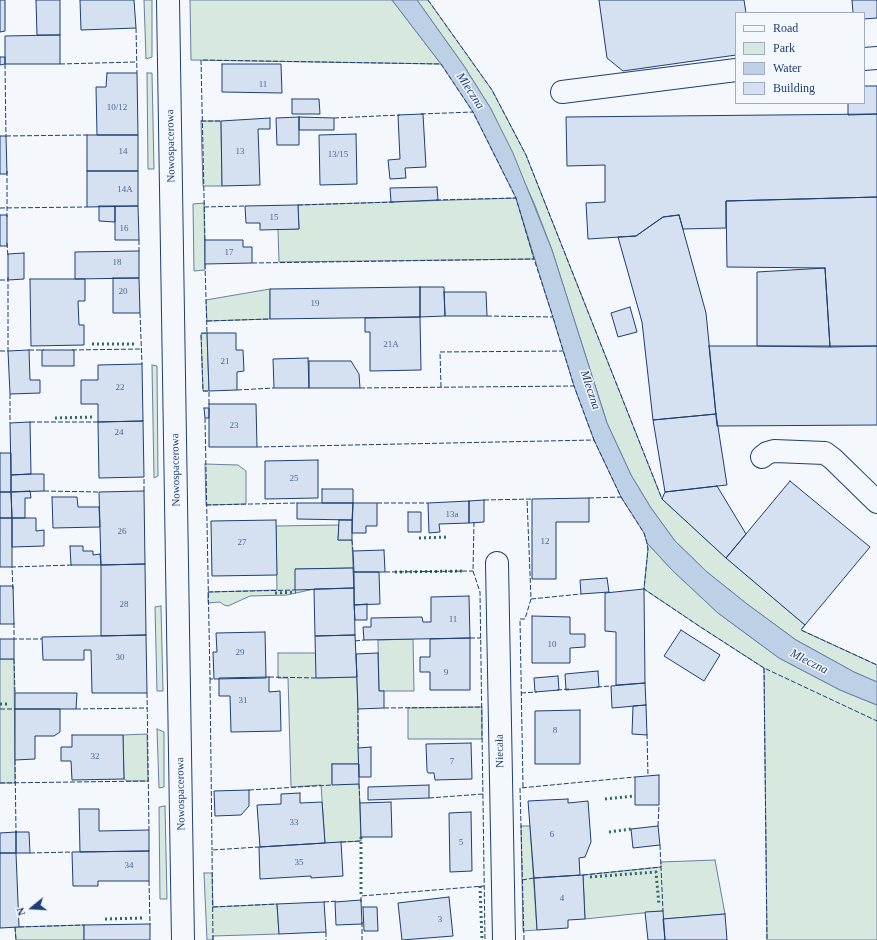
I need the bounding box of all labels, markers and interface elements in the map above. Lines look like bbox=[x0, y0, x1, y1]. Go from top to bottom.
legend bbox=[735, 12, 865, 104]
text: Road bbox=[773, 21, 798, 35]
text: Park bbox=[773, 41, 795, 55]
text: Water bbox=[773, 61, 801, 75]
water label: Mleczna bbox=[453, 70, 487, 112]
house number: 11 bbox=[259, 80, 267, 90]
text: Building bbox=[773, 81, 815, 95]
house number: 10/12 bbox=[107, 103, 127, 113]
street label: Nowospacerowa bbox=[164, 109, 178, 183]
house number: 14 bbox=[118, 147, 128, 157]
house number: 13 bbox=[236, 147, 244, 157]
house number: 13/15 bbox=[328, 150, 348, 160]
house number: 14A bbox=[117, 185, 133, 195]
house number: 15 bbox=[270, 213, 278, 223]
house number: 16 bbox=[120, 224, 128, 234]
house number: 17 bbox=[224, 248, 234, 258]
house number: 18 bbox=[112, 258, 122, 268]
house number: 20 bbox=[118, 287, 128, 297]
house number: 19 bbox=[310, 299, 320, 309]
house number: 21A bbox=[383, 340, 399, 350]
house number: 21 bbox=[220, 357, 230, 367]
water label: Mleczna bbox=[577, 368, 603, 412]
house number: 22 bbox=[116, 383, 124, 393]
house number: 23 bbox=[230, 421, 238, 431]
house number: 24 bbox=[114, 428, 124, 438]
street label: Nowospacerowa bbox=[169, 433, 183, 507]
house number: 25 bbox=[290, 474, 298, 484]
house number: 13a bbox=[446, 510, 458, 520]
house number: 26 bbox=[118, 527, 126, 537]
house number: 12 bbox=[540, 537, 550, 547]
house number: 27 bbox=[238, 538, 246, 548]
house number: 28 bbox=[120, 600, 128, 610]
house number: 11 bbox=[449, 615, 457, 625]
house number: 10 bbox=[548, 640, 556, 650]
water label: Mleczna bbox=[788, 646, 830, 678]
house number: 29 bbox=[236, 648, 244, 658]
house number: 30 bbox=[116, 653, 124, 663]
house number: 9 bbox=[444, 668, 448, 678]
house number: 31 bbox=[238, 696, 248, 706]
house number: 8 bbox=[553, 726, 557, 736]
street label: Niecała bbox=[493, 734, 507, 768]
house number: 32 bbox=[90, 752, 100, 762]
street label: Nowospacerowa bbox=[174, 757, 188, 831]
house number: 7 bbox=[450, 757, 454, 767]
house number: 33 bbox=[290, 818, 298, 828]
house number: 6 bbox=[550, 830, 554, 840]
house number: 5 bbox=[459, 838, 463, 848]
house number: 35 bbox=[294, 858, 304, 868]
house number: 34 bbox=[124, 861, 134, 871]
north arrow bbox=[12, 888, 52, 928]
house number: 4 bbox=[560, 894, 564, 904]
text: N bbox=[14, 906, 28, 917]
house number: 3 bbox=[438, 915, 442, 925]

